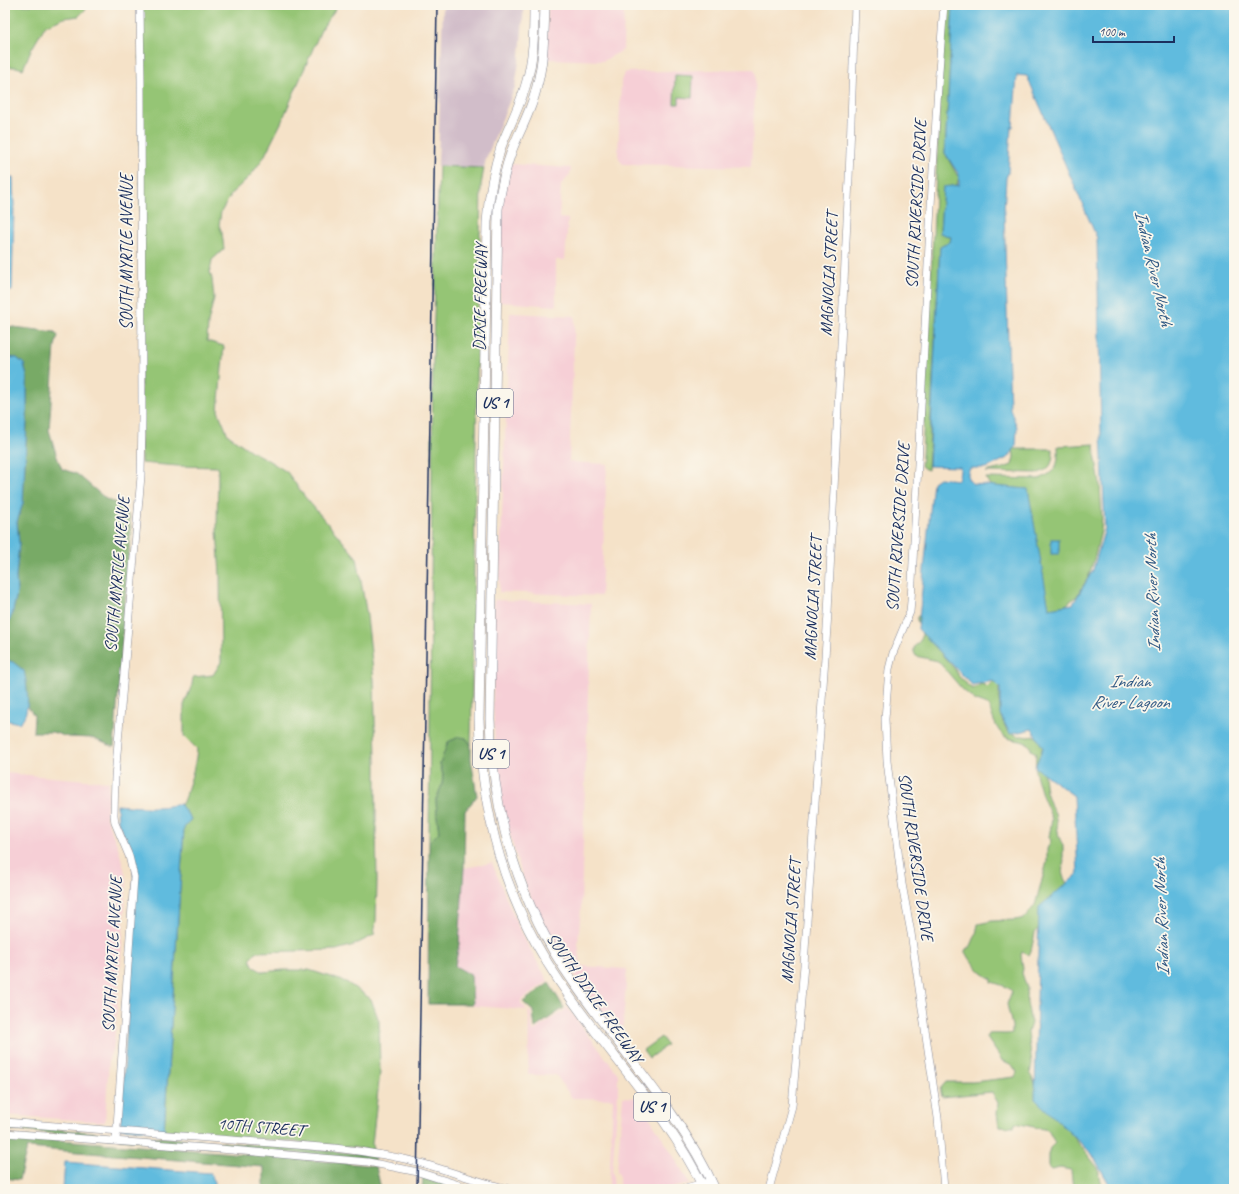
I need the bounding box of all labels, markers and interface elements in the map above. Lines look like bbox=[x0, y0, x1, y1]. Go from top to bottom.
scale bar bbox=[1093, 18, 1174, 44]
text: 100 m bbox=[1099, 24, 1126, 40]
street label: SOUTH RIVERSIDE DRIVE bbox=[901, 116, 931, 289]
street label: SOUTH MYRTLE AVENUE bbox=[116, 171, 137, 330]
street label: MAGNOLIA STREET bbox=[815, 207, 843, 336]
water label: Indian River North bbox=[1130, 208, 1178, 330]
street label: DIXIE FREEWAY bbox=[469, 241, 491, 351]
road number: US 1 bbox=[477, 389, 513, 417]
street label: SOUTH RIVERSIDE DRIVE bbox=[882, 439, 915, 612]
street label: SOUTH MYRTLE AVENUE bbox=[100, 493, 134, 653]
street label: MAGNOLIA STREET bbox=[799, 531, 827, 660]
water label: Indian River North bbox=[1139, 532, 1165, 652]
water label: Indian River Lagoon bbox=[1091, 670, 1171, 713]
road number: US 1 bbox=[473, 740, 509, 768]
street label: SOUTH RIVERSIDE DRIVE bbox=[894, 772, 939, 945]
street label: MAGNOLIA STREET bbox=[776, 854, 806, 984]
water label: Indian River North bbox=[1148, 856, 1174, 976]
street label: SOUTH MYRTLE AVENUE bbox=[97, 873, 127, 1032]
street label: SOUTH DIXIE FREEWAY bbox=[542, 928, 649, 1069]
road number: US 1 bbox=[634, 1093, 670, 1121]
street label: 10TH STREET bbox=[217, 1113, 309, 1142]

